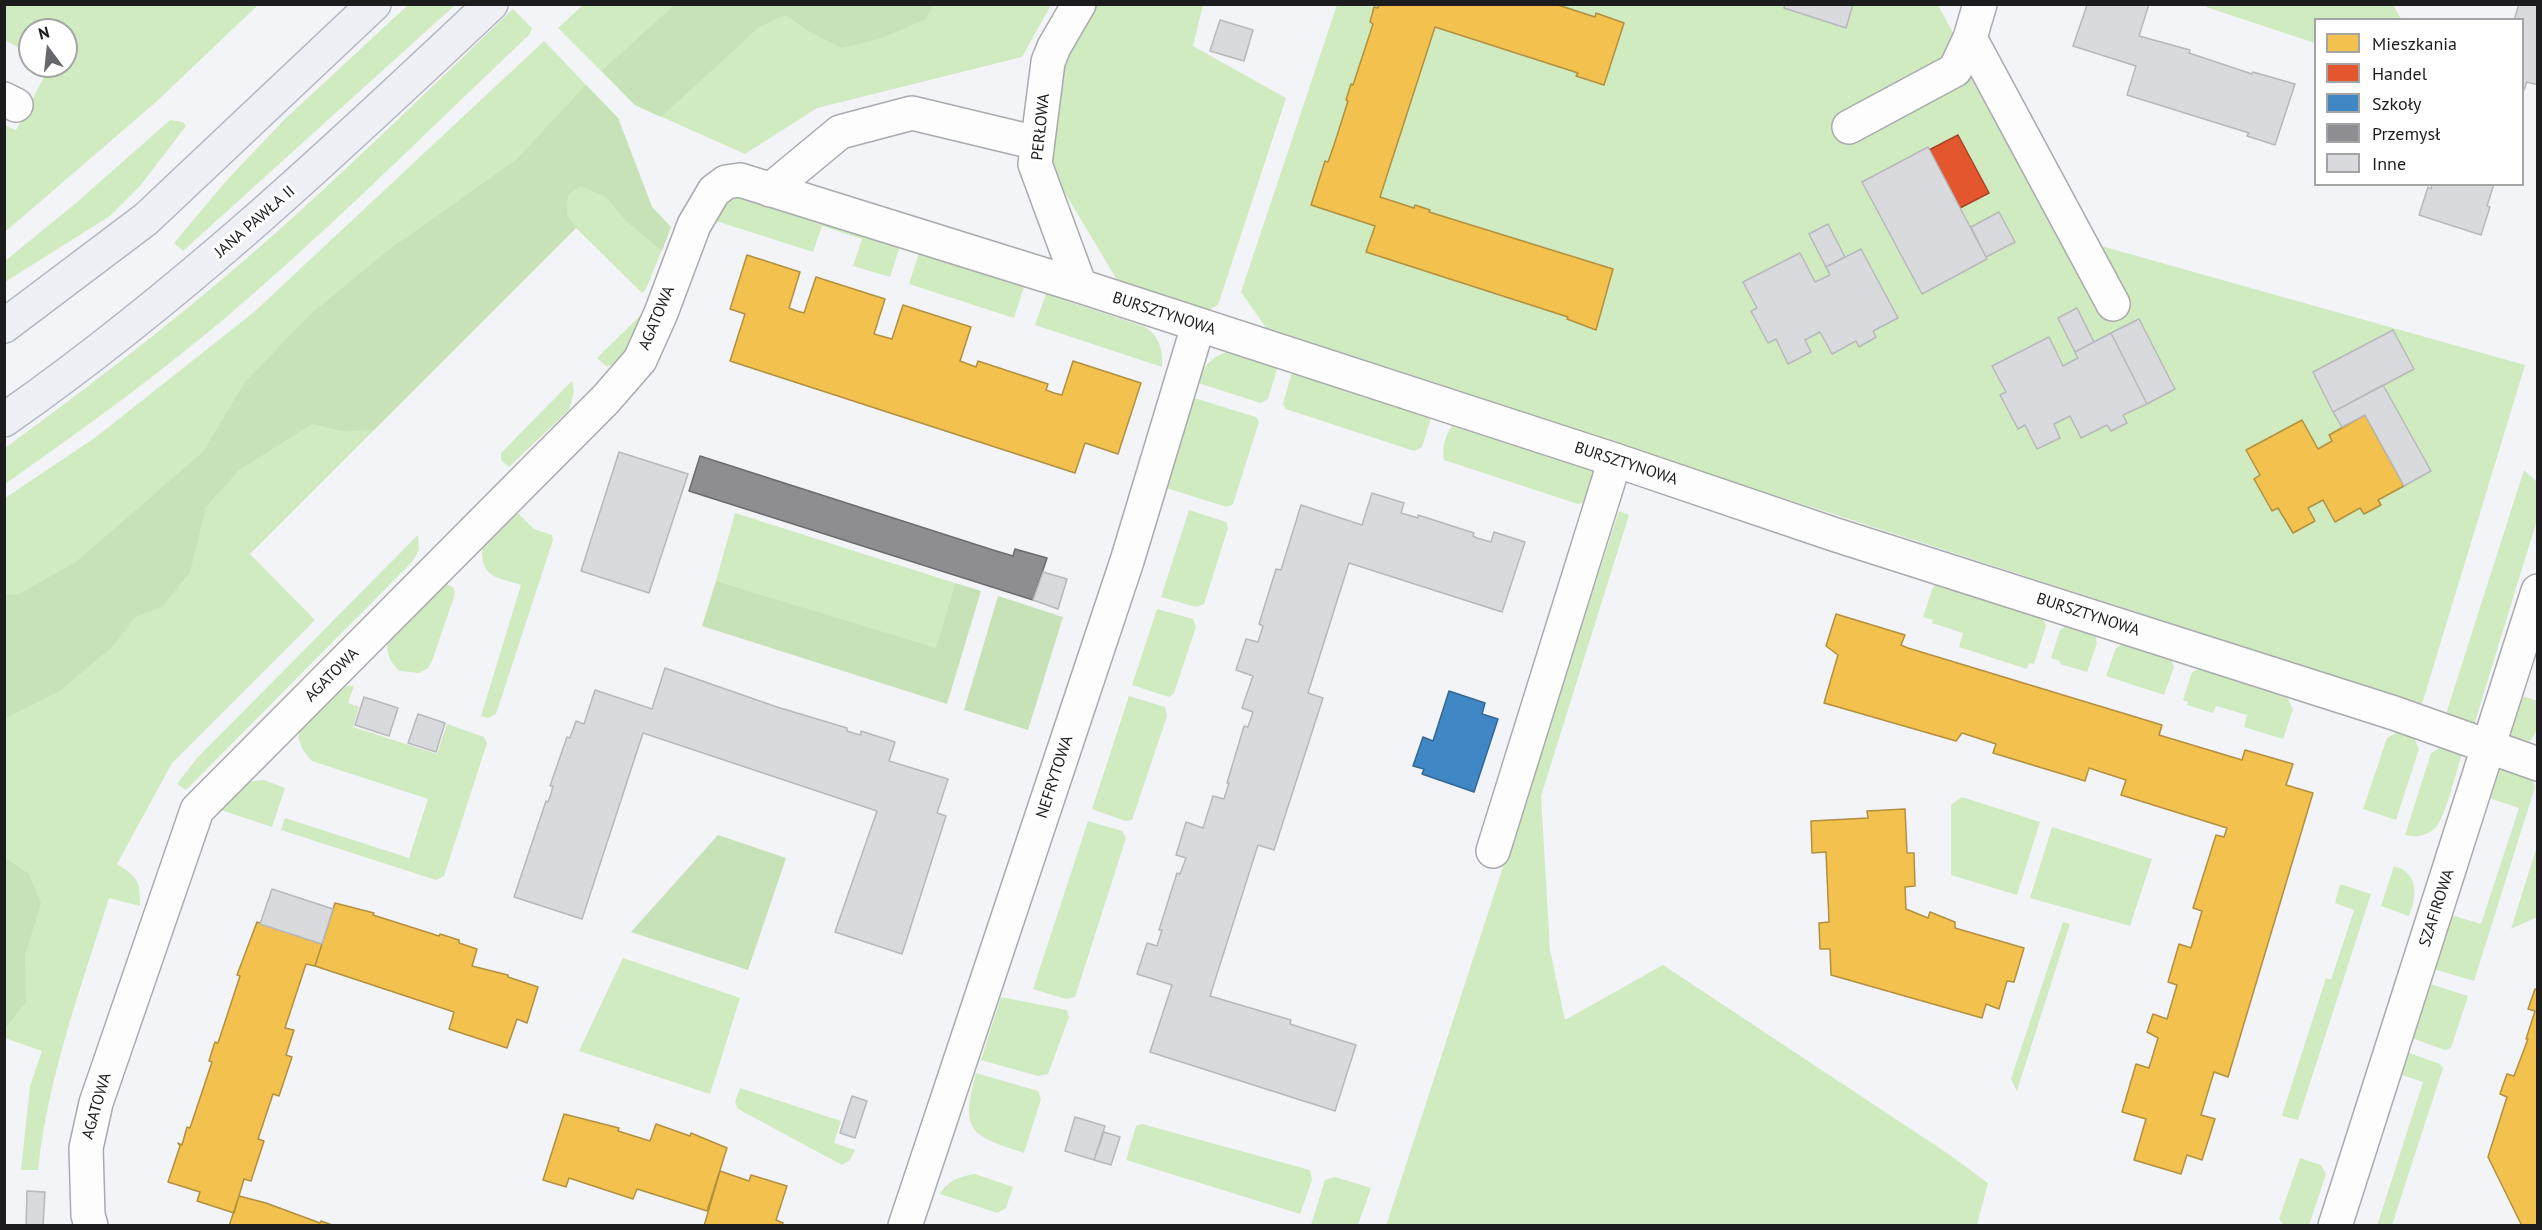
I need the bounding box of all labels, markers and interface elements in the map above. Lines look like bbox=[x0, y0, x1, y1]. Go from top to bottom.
north arrow bbox=[18, 18, 78, 78]
legend bbox=[2314, 18, 2524, 186]
text: N bbox=[36, 22, 52, 44]
text: Mieszkania bbox=[2372, 32, 2457, 55]
text: Handel bbox=[2372, 62, 2427, 85]
text: Szkoły bbox=[2372, 92, 2421, 115]
street label: PERŁOWA bbox=[1028, 93, 1054, 161]
text: Przemysł bbox=[2372, 122, 2440, 145]
text: Inne bbox=[2372, 152, 2406, 175]
street label: JANA PAWŁA II bbox=[211, 182, 299, 262]
street label: AGATOWA bbox=[635, 283, 679, 353]
street label: BURSZTYNOWA bbox=[1110, 288, 1218, 340]
street label: BURSZTYNOWA bbox=[1572, 438, 1680, 490]
street label: BURSZTYNOWA bbox=[2034, 589, 2142, 641]
street label: AGATOWA bbox=[301, 644, 363, 706]
street label: NEFRYTOWA bbox=[1033, 733, 1077, 821]
street label: SZAFIROWA bbox=[2415, 867, 2459, 949]
street label: AGATOWA bbox=[78, 1071, 116, 1141]

